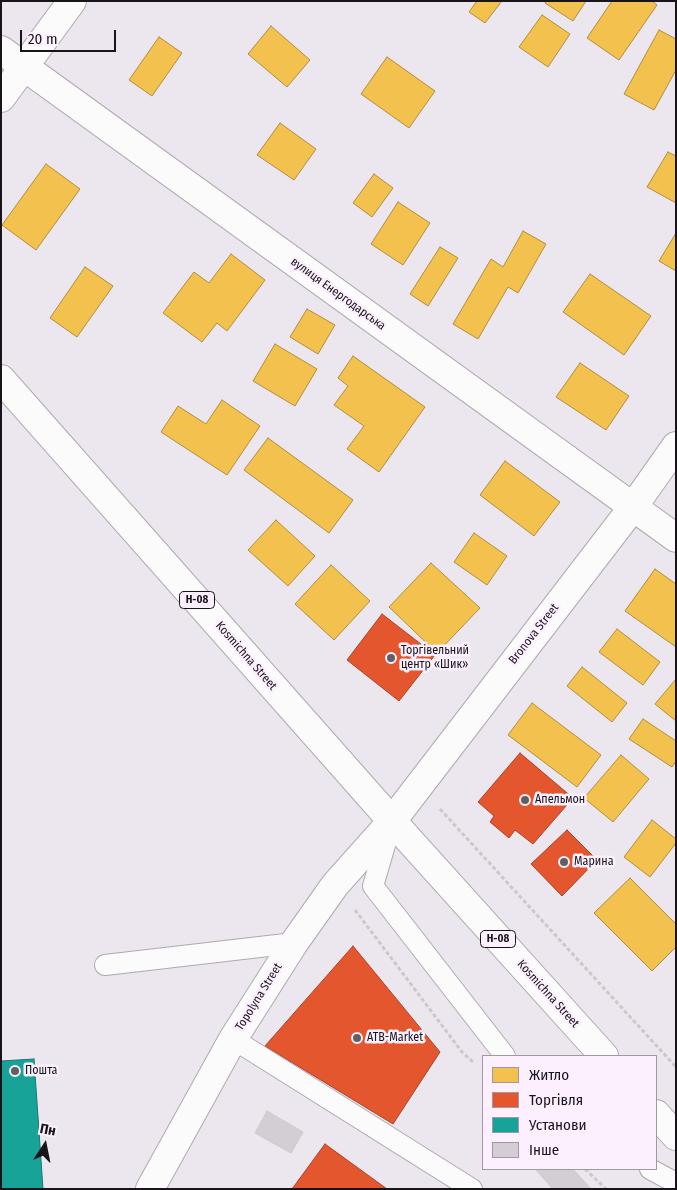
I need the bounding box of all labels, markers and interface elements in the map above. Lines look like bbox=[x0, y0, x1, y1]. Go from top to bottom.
scale bar bbox=[22, 20, 119, 52]
text: 20 m bbox=[28, 30, 58, 48]
street label: вулиця Енергодарська bbox=[288, 255, 388, 333]
road number: Н-08 bbox=[180, 592, 214, 608]
street label: Bronova Street bbox=[506, 601, 562, 667]
street label: Kosmichna Street bbox=[212, 619, 280, 693]
place label: Торгівельний центр «Шик» bbox=[401, 644, 469, 672]
marker: Торгівельний центр «Шик» bbox=[385, 652, 397, 664]
place label: Апельмон bbox=[535, 793, 585, 807]
marker: Апельмон bbox=[519, 794, 531, 806]
place label: Марина bbox=[574, 855, 614, 869]
marker: Марина bbox=[558, 856, 570, 868]
road number: Н-08 bbox=[480, 931, 516, 948]
street label: Kosmichna Street bbox=[514, 957, 582, 1031]
street label: Topolyna Street bbox=[233, 961, 285, 1033]
place label: ATB-Market bbox=[367, 1031, 423, 1045]
marker: ATB-Market bbox=[351, 1032, 363, 1044]
legend bbox=[482, 1055, 657, 1170]
place label: Пошта bbox=[25, 1064, 57, 1078]
marker: Пошта bbox=[9, 1065, 21, 1077]
text: Житло bbox=[529, 1066, 569, 1084]
text: Торгівля bbox=[529, 1091, 583, 1109]
text: Установи bbox=[529, 1116, 587, 1134]
north arrow bbox=[20, 1120, 70, 1170]
text: Пн bbox=[39, 1120, 57, 1140]
text: Інше bbox=[529, 1141, 559, 1159]

